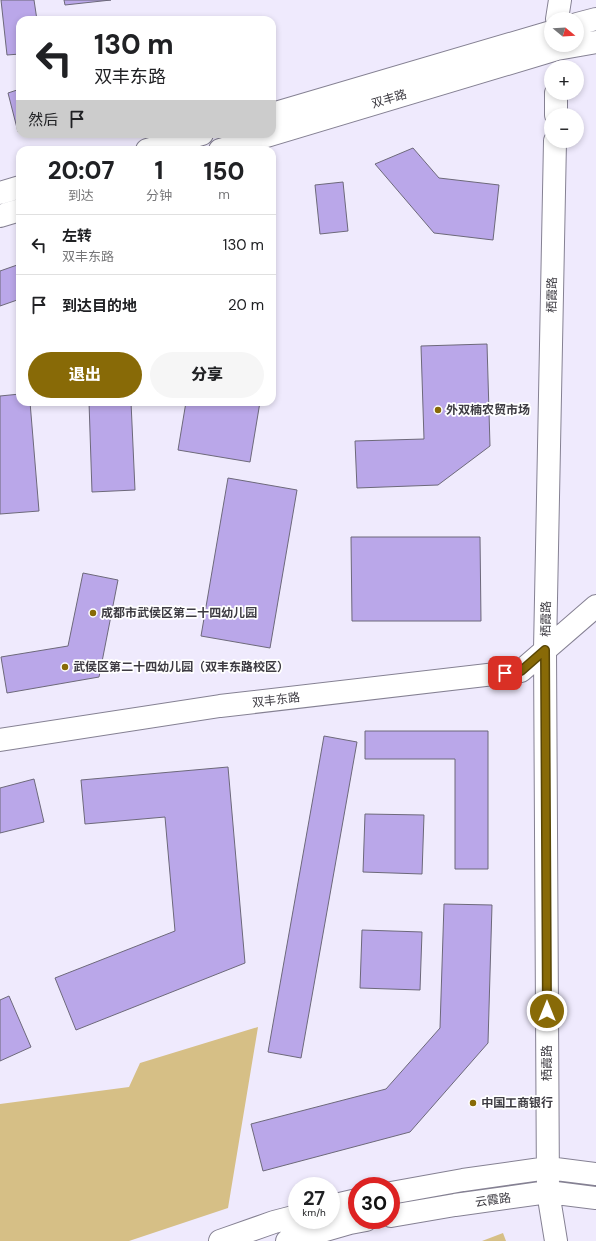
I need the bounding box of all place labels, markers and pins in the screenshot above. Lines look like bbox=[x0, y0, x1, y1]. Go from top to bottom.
place label: 外双楠农贸市场 bbox=[446, 402, 530, 418]
marker: 外双楠农贸市场 bbox=[433, 405, 443, 415]
place label: 成都市武侯区第二十四幼儿园 bbox=[101, 605, 257, 621]
marker: 成都市武侯区第二十四幼儿园 bbox=[88, 608, 98, 618]
pin bbox=[488, 656, 522, 690]
place label: 武侯区第二十四幼儿园（双丰东路校区） bbox=[73, 659, 289, 675]
marker: 武侯区第二十四幼儿园（双丰东路校区） bbox=[60, 662, 70, 672]
place label: 中国工商银行 bbox=[481, 1095, 553, 1111]
marker: 中国工商银行 bbox=[468, 1098, 478, 1108]

